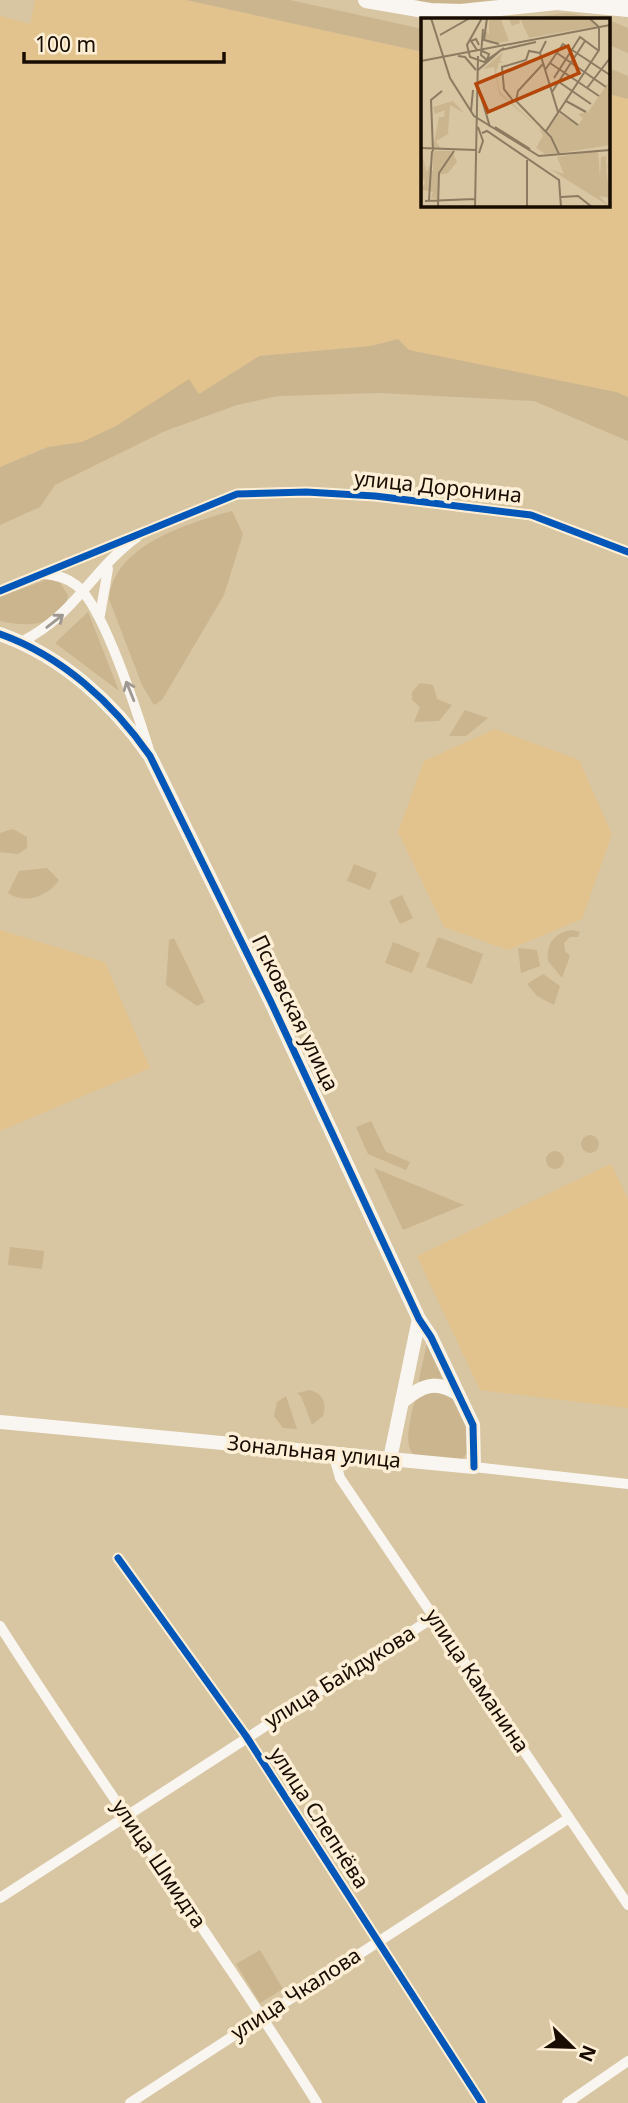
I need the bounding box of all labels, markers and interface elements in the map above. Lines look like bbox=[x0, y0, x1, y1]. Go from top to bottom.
inset map bbox=[421, 18, 610, 206]
scale bar bbox=[24, 21, 224, 65]
text: 100 m bbox=[35, 30, 96, 58]
street label: улица Доронина bbox=[353, 463, 523, 509]
one-way arrow bbox=[46, 613, 64, 629]
one-way arrow bbox=[122, 681, 135, 702]
street label: Псковская улица bbox=[246, 930, 346, 1095]
street label: Зональная улица bbox=[226, 1428, 402, 1474]
street label: улица Каманина bbox=[419, 1603, 536, 1758]
street label: улица Байдукова bbox=[259, 1618, 420, 1734]
street label: улица Слепнёва bbox=[264, 1741, 376, 1893]
street label: улица Шмидта bbox=[106, 1794, 213, 1933]
street label: улица Чкалова bbox=[225, 1941, 366, 2046]
north arrow bbox=[537, 2012, 607, 2082]
text: N bbox=[573, 2041, 603, 2066]

